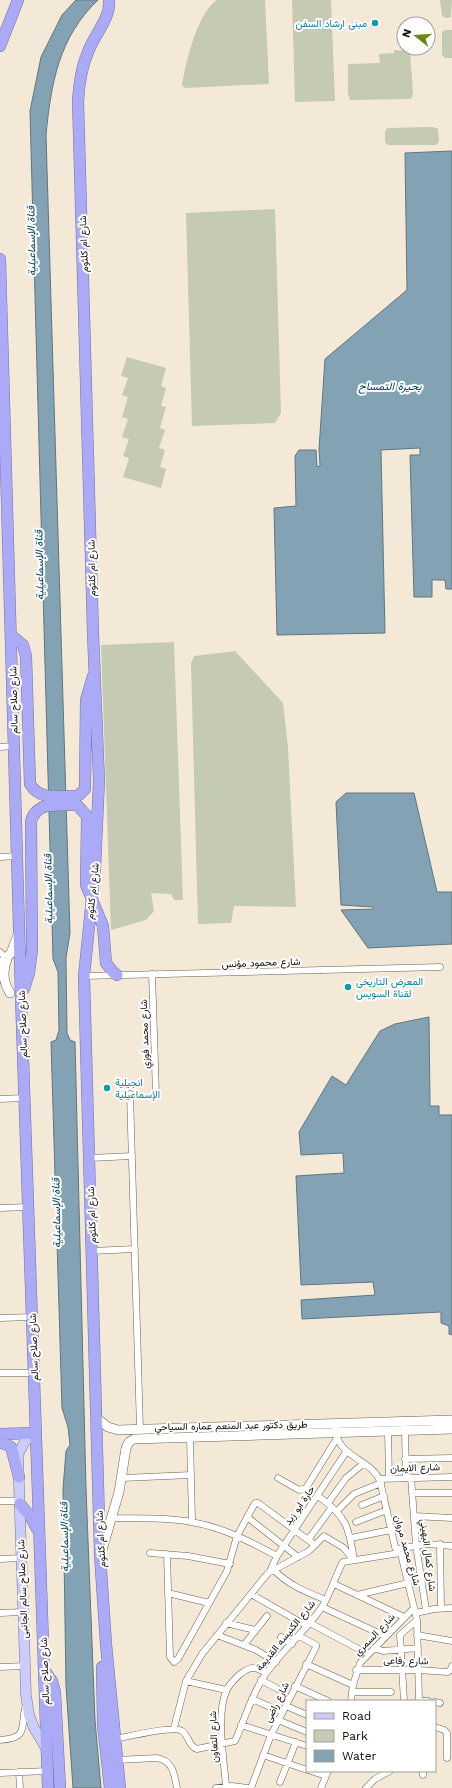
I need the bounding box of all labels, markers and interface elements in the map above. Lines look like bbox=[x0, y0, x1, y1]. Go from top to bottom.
north arrow bbox=[396, 16, 436, 56]
place label: مبنى ارشاد السفن bbox=[295, 18, 367, 30]
marker: مبنى ارشاد السفن bbox=[370, 18, 380, 28]
text: N bbox=[400, 27, 414, 39]
water label: قناة الإسماعيلية bbox=[24, 205, 40, 276]
street label: شارع ام كلثوم bbox=[77, 215, 91, 273]
water label: بحيرة التمساح bbox=[359, 380, 422, 394]
water label: قناة الإسماعيلية bbox=[32, 529, 48, 600]
street label: شارع ام كلثوم bbox=[86, 539, 98, 596]
street label: شارع صلاح سالم bbox=[7, 666, 21, 734]
water label: قناة الإسماعيلية bbox=[41, 853, 57, 924]
street label: شارع ام كلثوم bbox=[84, 862, 102, 920]
street label: شارع محمود مؤنس bbox=[221, 956, 301, 970]
place label: المعرض التاريخى لقناة السويس bbox=[356, 976, 423, 1000]
marker: المعرض التاريخى لقناة السويس bbox=[343, 982, 353, 992]
street label: شارع صلاح سالم bbox=[16, 990, 30, 1058]
street label: شارع محمد فوزي bbox=[138, 999, 154, 1069]
place label: انجيلية الإسماعيلية bbox=[115, 1077, 160, 1101]
marker: انجيلية الإسماعيلية bbox=[102, 1083, 112, 1093]
water label: قناة الإسماعيلية bbox=[49, 1177, 65, 1248]
street label: شارع ام كلثوم bbox=[85, 1186, 99, 1244]
street label: شارع صلاح سالم bbox=[27, 1313, 41, 1381]
street label: طريق دكتور عبد المنعم عماره السياحي bbox=[154, 1419, 308, 1435]
street label: شارع الايمان bbox=[390, 1461, 440, 1475]
street label: حارة ابو زيد bbox=[282, 1483, 318, 1527]
water label: قناة الإسماعيلية bbox=[57, 1501, 73, 1572]
street label: شارع ام كلثوم bbox=[94, 1510, 108, 1568]
street label: شارع محمد مروان bbox=[391, 1514, 423, 1587]
street label: شارع كمال البهيني bbox=[416, 1518, 438, 1593]
street label: شارع صلاح سالم الجانبى bbox=[15, 1539, 31, 1639]
street label: شارع الكنيسه القديمة bbox=[254, 1598, 318, 1673]
street label: شارع السمري bbox=[352, 1611, 399, 1660]
street label: شارع صلاح سالم bbox=[38, 1637, 52, 1705]
street label: شارع رفاعى bbox=[383, 1655, 429, 1667]
street label: شارع راضى bbox=[262, 1680, 292, 1725]
legend bbox=[306, 1700, 436, 1772]
text: Road bbox=[342, 1709, 371, 1723]
street label: شارع التعاون bbox=[207, 1711, 221, 1763]
text: Park bbox=[342, 1729, 368, 1743]
text: Water bbox=[342, 1749, 377, 1763]

